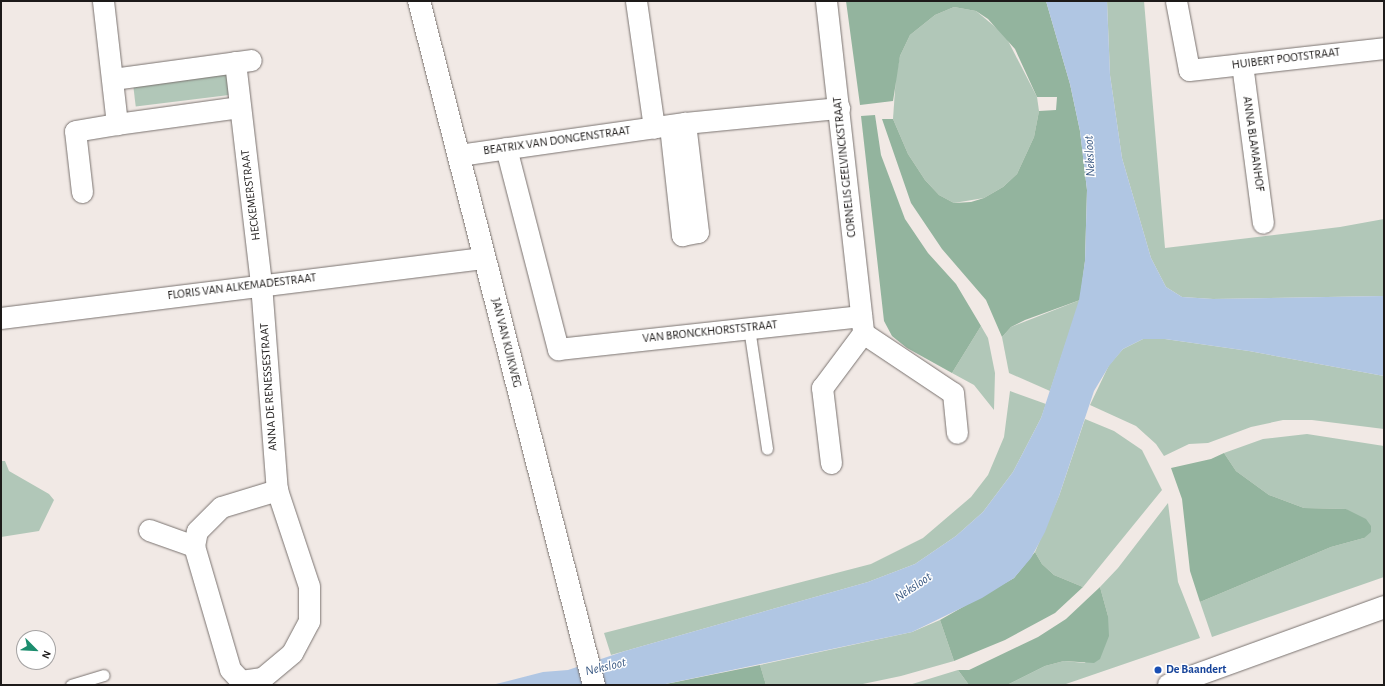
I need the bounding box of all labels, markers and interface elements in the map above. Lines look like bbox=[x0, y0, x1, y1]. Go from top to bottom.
street label: HUIBERT POOTSTRAAT bbox=[1231, 45, 1341, 73]
street label: ANNA BLAMANHOF bbox=[1239, 95, 1267, 193]
street label: CORNELIS GEELVINCKSTRAAT bbox=[830, 96, 860, 238]
street label: BEATRIX VAN DONGENSTRAAT bbox=[482, 124, 632, 158]
water label: Neksloot bbox=[1082, 135, 1100, 177]
street label: HECKEMERSTRAAT bbox=[238, 149, 264, 241]
street label: FLORIS VAN ALKEMADESTRAAT bbox=[167, 271, 317, 303]
street label: JAN VAN KUIKWEG bbox=[488, 297, 524, 389]
street label: VAN BRONCKHORSTSTRAAT bbox=[642, 318, 778, 346]
street label: ANNA DE RENESSESTRAAT bbox=[257, 322, 281, 452]
water label: Neksloot bbox=[892, 570, 936, 606]
north arrow bbox=[16, 630, 56, 670]
text: N bbox=[40, 649, 53, 660]
water label: Neksloot bbox=[584, 656, 628, 680]
place label: De Baandert bbox=[1166, 663, 1226, 677]
marker: De Baandert bbox=[1153, 665, 1163, 675]

